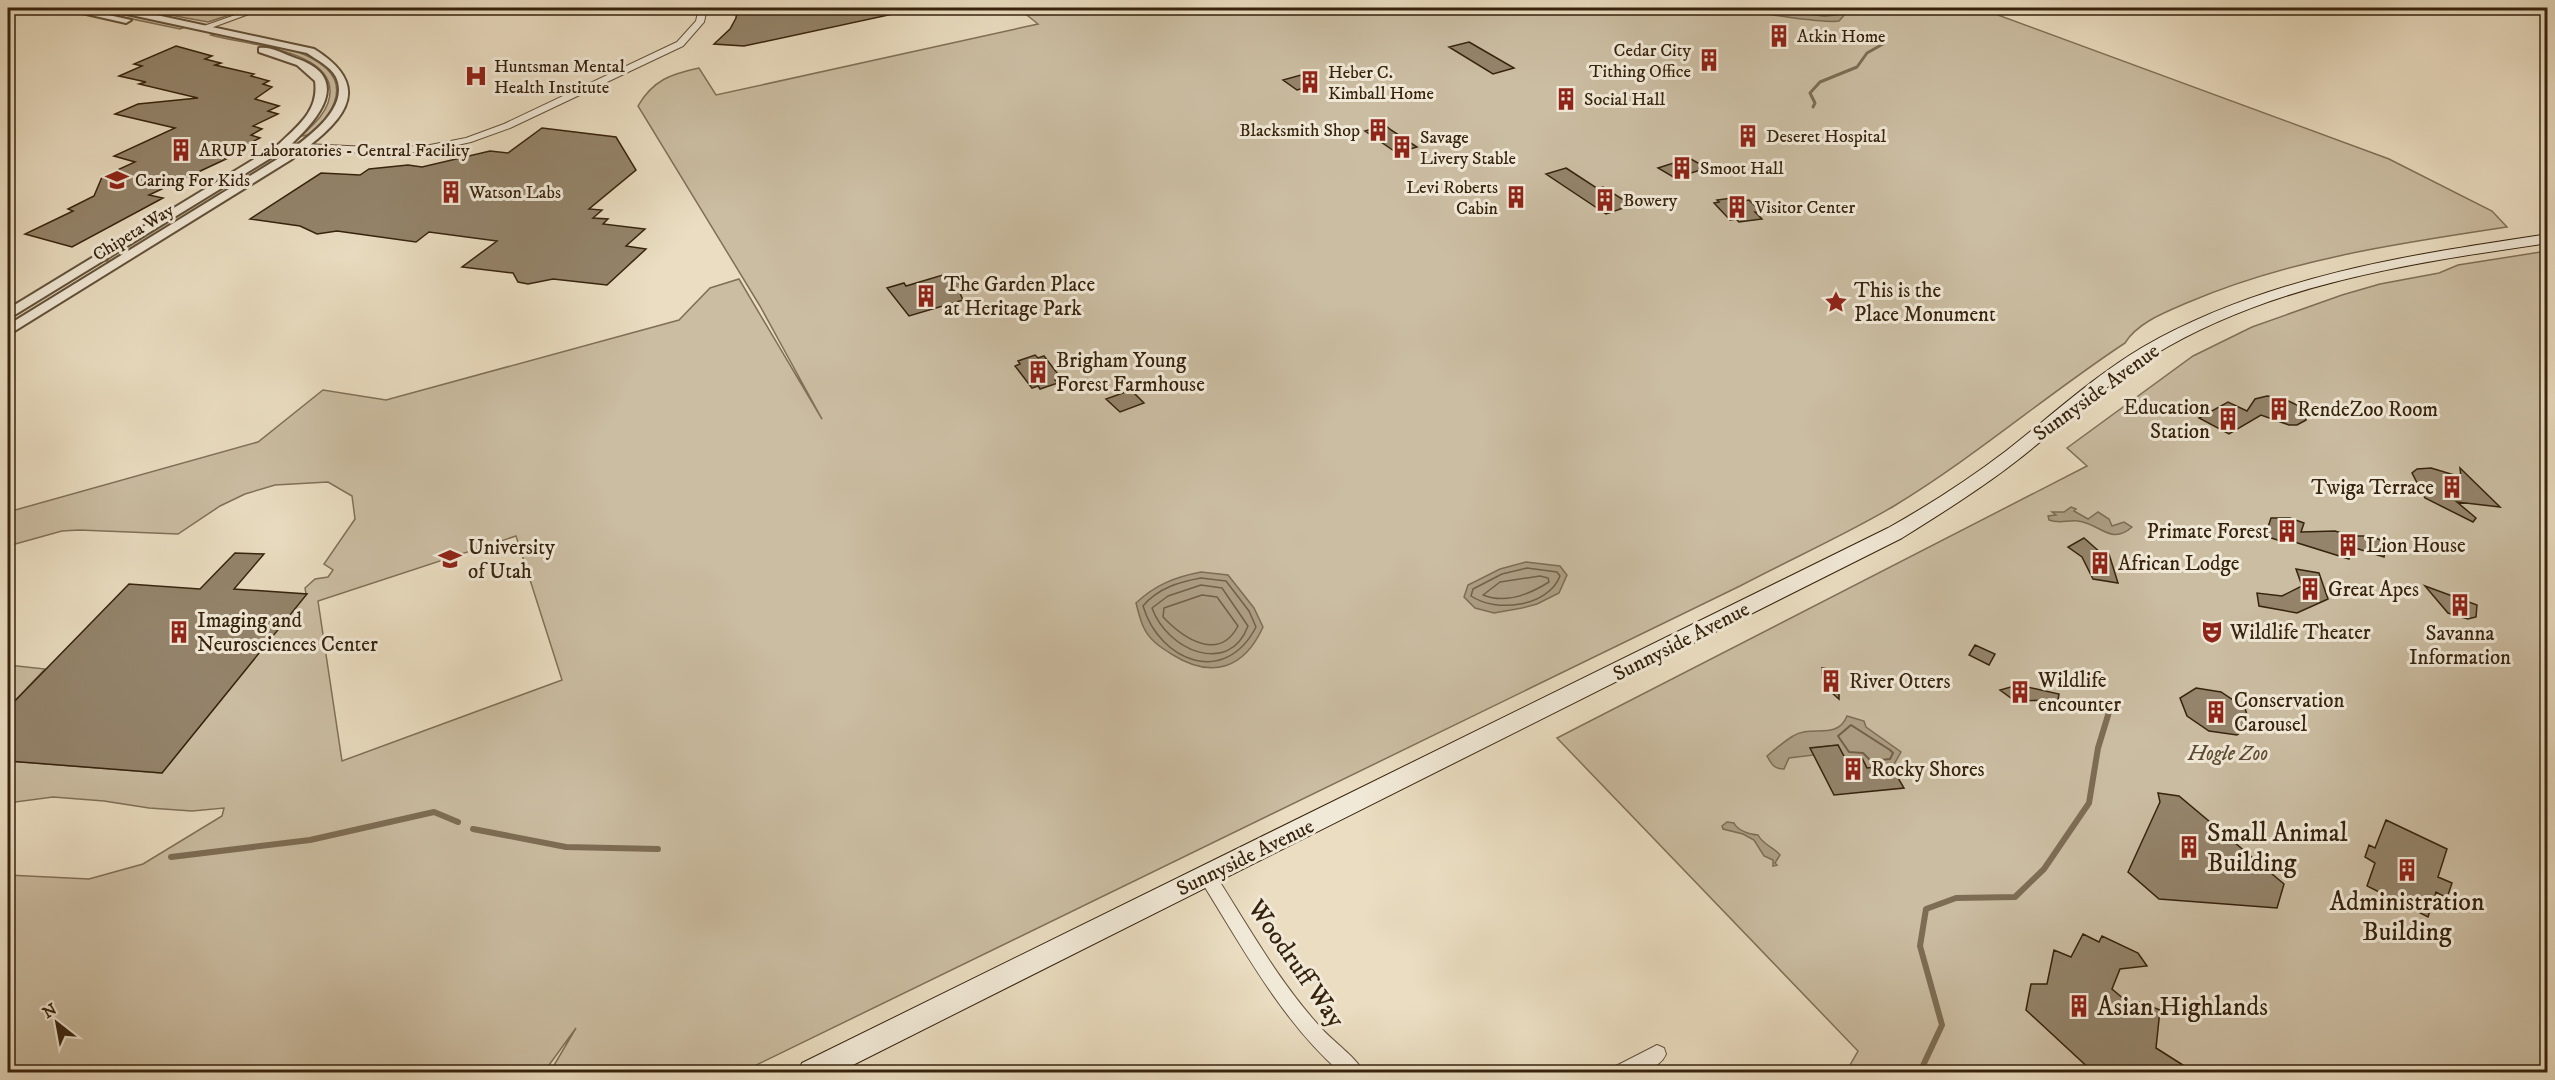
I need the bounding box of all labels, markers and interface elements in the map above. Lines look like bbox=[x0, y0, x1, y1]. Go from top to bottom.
building icon: Atkin Home bbox=[1766, 23, 1792, 49]
place label: Atkin Home bbox=[1797, 26, 1886, 48]
place label: Cedar City Tithing Office bbox=[1589, 40, 1691, 83]
building icon: Cedar City Tithing Office bbox=[1696, 47, 1722, 73]
place label: Huntsman Mental Health Institute bbox=[494, 56, 625, 99]
place label: Heber C. Kimball Home bbox=[1328, 62, 1434, 105]
hospital icon: Huntsman Mental Health Institute bbox=[463, 63, 489, 89]
building icon: Heber C. Kimball Home bbox=[1297, 69, 1323, 95]
building icon: Social Hall bbox=[1553, 86, 1579, 112]
place label: Social Hall bbox=[1584, 89, 1666, 111]
building icon: Blacksmith Shop bbox=[1365, 117, 1391, 143]
place label: Blacksmith Shop bbox=[1239, 120, 1360, 142]
building icon: Deseret Hospital bbox=[1735, 123, 1761, 149]
place label: Deseret Hospital bbox=[1766, 126, 1887, 148]
place label: Savage Livery Stable bbox=[1420, 127, 1516, 170]
building icon: Savage Livery Stable bbox=[1389, 134, 1415, 160]
building icon: ARUP Laboratories - Central Facility bbox=[168, 137, 194, 163]
place label: ARUP Laboratories - Central Facility bbox=[199, 140, 470, 162]
building icon: Smoot Hall bbox=[1669, 155, 1695, 181]
place label: Smoot Hall bbox=[1700, 158, 1784, 180]
school or university icon: Caring For Kids bbox=[104, 167, 130, 193]
place label: Caring For Kids bbox=[135, 170, 250, 192]
place label: Levi Roberts Cabin bbox=[1406, 177, 1499, 220]
building icon: Watson Labs bbox=[438, 179, 464, 205]
place label: Watson Labs bbox=[468, 182, 561, 204]
building icon: Levi Roberts Cabin bbox=[1503, 184, 1529, 210]
building icon: Bowery bbox=[1592, 187, 1618, 213]
place label: Bowery bbox=[1623, 190, 1678, 212]
building icon: Visitor Center bbox=[1724, 194, 1750, 220]
place label: Visitor Center bbox=[1754, 197, 1855, 219]
street label: Chipeta Way bbox=[89, 199, 178, 266]
place label: The Garden Place at Heritage Park bbox=[944, 272, 1095, 322]
place label: This is the Place Monument bbox=[1854, 278, 1996, 328]
building icon: The Garden Place at Heritage Park bbox=[913, 283, 939, 309]
place icon: This is the Place Monument bbox=[1823, 289, 1849, 315]
street label: Sunnyside Avenue bbox=[2028, 338, 2165, 447]
place label: Brigham Young Forest Farmhouse bbox=[1056, 348, 1205, 398]
building icon: Brigham Young Forest Farmhouse bbox=[1025, 359, 1051, 385]
place label: Education Station bbox=[2123, 395, 2210, 445]
building icon: RendeZoo Room bbox=[2266, 396, 2292, 422]
place label: RendeZoo Room bbox=[2297, 397, 2438, 423]
building icon: Education Station bbox=[2215, 406, 2241, 432]
building icon: Twiga Terrace bbox=[2439, 474, 2465, 500]
place label: Twiga Terrace bbox=[2311, 475, 2434, 501]
building icon: Primate Forest bbox=[2274, 518, 2300, 544]
place label: Primate Forest bbox=[2146, 519, 2269, 545]
building icon: Lion House bbox=[2335, 532, 2361, 558]
place label: Lion House bbox=[2366, 533, 2466, 559]
place label: University of Utah bbox=[468, 535, 556, 585]
school or university icon: University of Utah bbox=[437, 546, 463, 572]
building icon: African Lodge bbox=[2087, 550, 2113, 576]
place label: African Lodge bbox=[2118, 551, 2240, 577]
building icon: Great Apes bbox=[2297, 576, 2323, 602]
place label: Great Apes bbox=[2328, 577, 2419, 603]
building icon: Savanna Information bbox=[2447, 592, 2473, 618]
street label: Sunnyside Avenue bbox=[1609, 596, 1754, 687]
place label: Imaging and Neurosciences Center bbox=[197, 608, 378, 658]
building icon: Imaging and Neurosciences Center bbox=[166, 619, 192, 645]
theatre icon: Wildlife Theater bbox=[2199, 619, 2225, 645]
place label: Wildlife Theater bbox=[2229, 620, 2371, 646]
place label: Savanna Information bbox=[2409, 621, 2511, 671]
building icon: River Otters bbox=[1818, 668, 1844, 694]
place label: Wildlife encounter bbox=[2037, 668, 2121, 718]
place label: River Otters bbox=[1849, 669, 1950, 695]
building icon: Wildlife encounter bbox=[2007, 679, 2033, 705]
place label: Conservation Carousel bbox=[2234, 688, 2344, 738]
building icon: Conservation Carousel bbox=[2203, 699, 2229, 725]
park label: Hogle Zoo bbox=[2187, 741, 2268, 767]
building icon: Rocky Shores bbox=[1840, 756, 1866, 782]
place label: Rocky Shores bbox=[1871, 757, 1985, 783]
street label: Sunnyside Avenue bbox=[1173, 813, 1319, 902]
place label: Small Animal Building bbox=[2207, 817, 2348, 880]
building icon: Small Animal Building bbox=[2176, 834, 2202, 860]
building icon: Administration Building bbox=[2394, 857, 2420, 883]
place label: Administration Building bbox=[2329, 886, 2485, 949]
street label: Woodruff Way bbox=[1239, 893, 1352, 1035]
place label: Asian Highlands bbox=[2097, 991, 2268, 1024]
north arrow bbox=[27, 993, 87, 1053]
building icon: Asian Highlands bbox=[2066, 993, 2092, 1019]
text: N bbox=[39, 999, 61, 1023]

